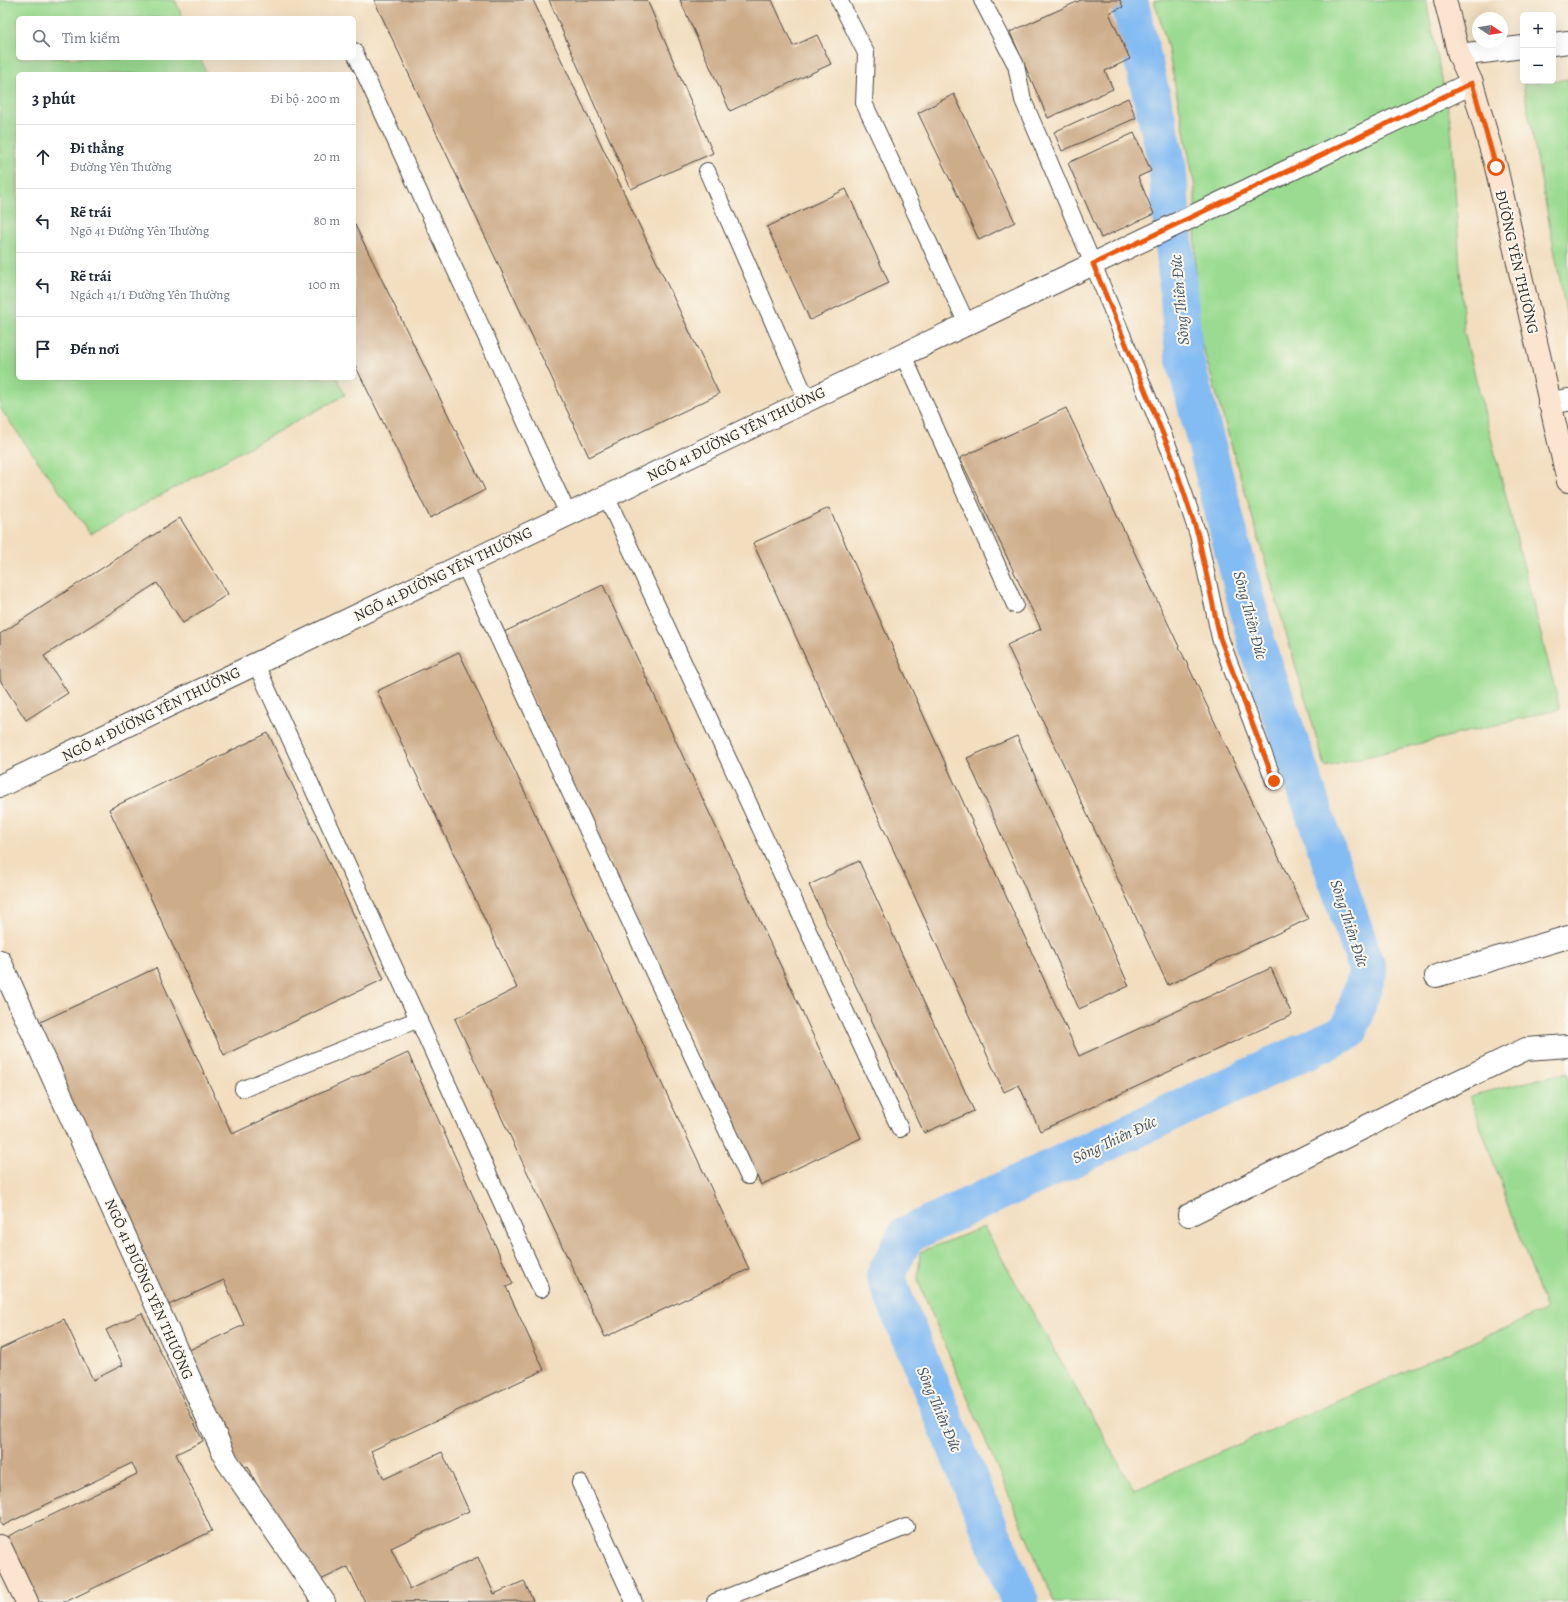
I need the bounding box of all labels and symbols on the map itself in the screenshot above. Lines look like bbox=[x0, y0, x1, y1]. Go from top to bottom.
north arrow bbox=[1472, 12, 1508, 48]
route start bbox=[1487, 158, 1505, 176]
street label: ĐƯỜNG YÊN THƯỜNG bbox=[1491, 188, 1543, 336]
water label: Sông Thiên Đức bbox=[1165, 253, 1195, 346]
street label: NGÕ 41 ĐƯỜNG YÊN THƯỜNG bbox=[643, 382, 829, 486]
street label: NGÕ 41 ĐƯỜNG YÊN THƯỜNG bbox=[350, 522, 536, 626]
water label: Sông Thiên Đức bbox=[1228, 569, 1273, 662]
street label: NGÕ 41 ĐƯỜNG YÊN THƯỜNG bbox=[58, 662, 244, 766]
route end bbox=[1265, 772, 1283, 790]
water label: Sông Thiên Đức bbox=[1325, 877, 1374, 970]
water label: Sông Thiên Đức bbox=[1069, 1111, 1161, 1169]
street label: NGÕ 41 ĐƯỜNG YÊN THƯỜNG bbox=[100, 1195, 198, 1383]
water label: Sông Thiên Đức bbox=[911, 1363, 967, 1456]

